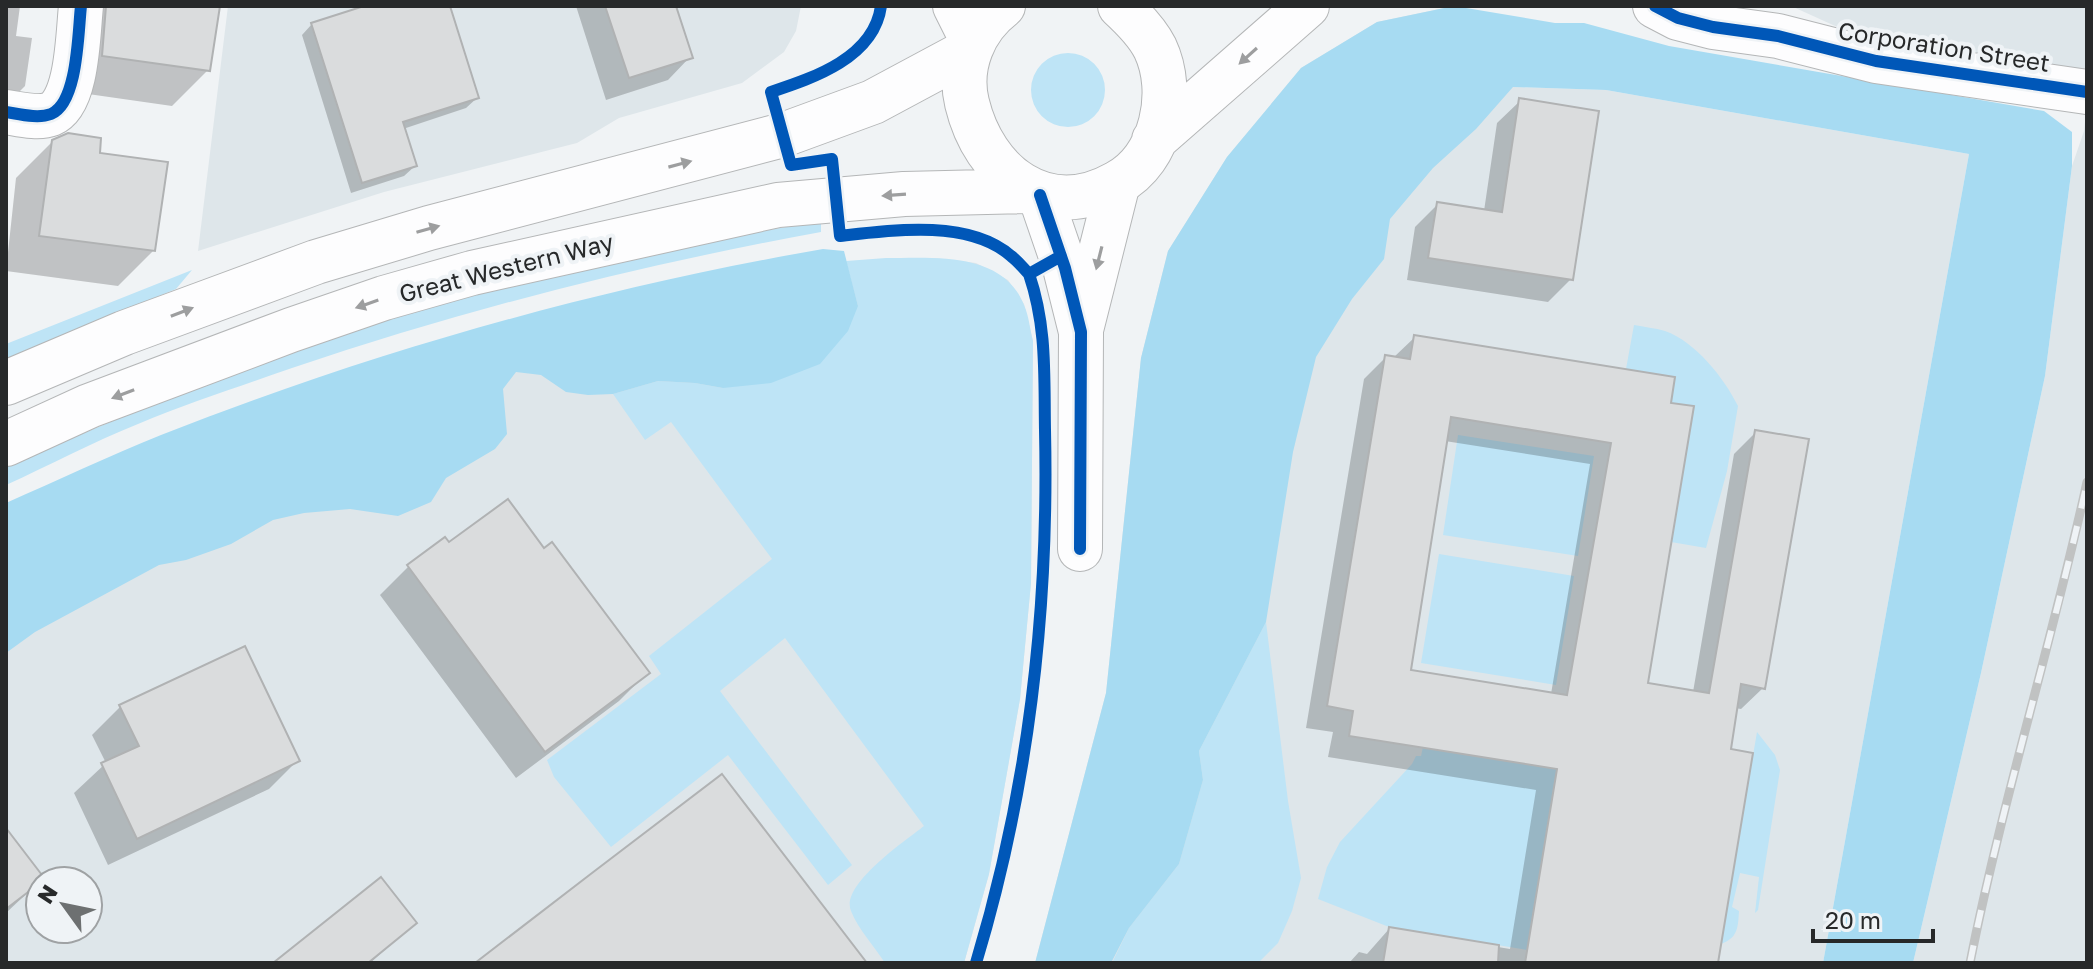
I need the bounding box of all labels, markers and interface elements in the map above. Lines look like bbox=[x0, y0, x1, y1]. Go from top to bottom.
street label: Corporation Street bbox=[1836, 15, 2052, 77]
one-way arrow bbox=[1238, 47, 1257, 65]
one-way arrow bbox=[668, 157, 693, 169]
one-way arrow bbox=[881, 189, 906, 202]
one-way arrow bbox=[417, 222, 441, 235]
street label: Great Western Way bbox=[396, 226, 616, 308]
one-way arrow bbox=[1093, 245, 1105, 270]
one-way arrow bbox=[354, 298, 378, 310]
one-way arrow bbox=[170, 305, 194, 317]
one-way arrow bbox=[111, 388, 135, 401]
north arrow bbox=[24, 865, 104, 945]
text: N bbox=[31, 879, 63, 908]
scale bar bbox=[1813, 893, 1933, 943]
text: 20 m bbox=[1825, 905, 1881, 934]

